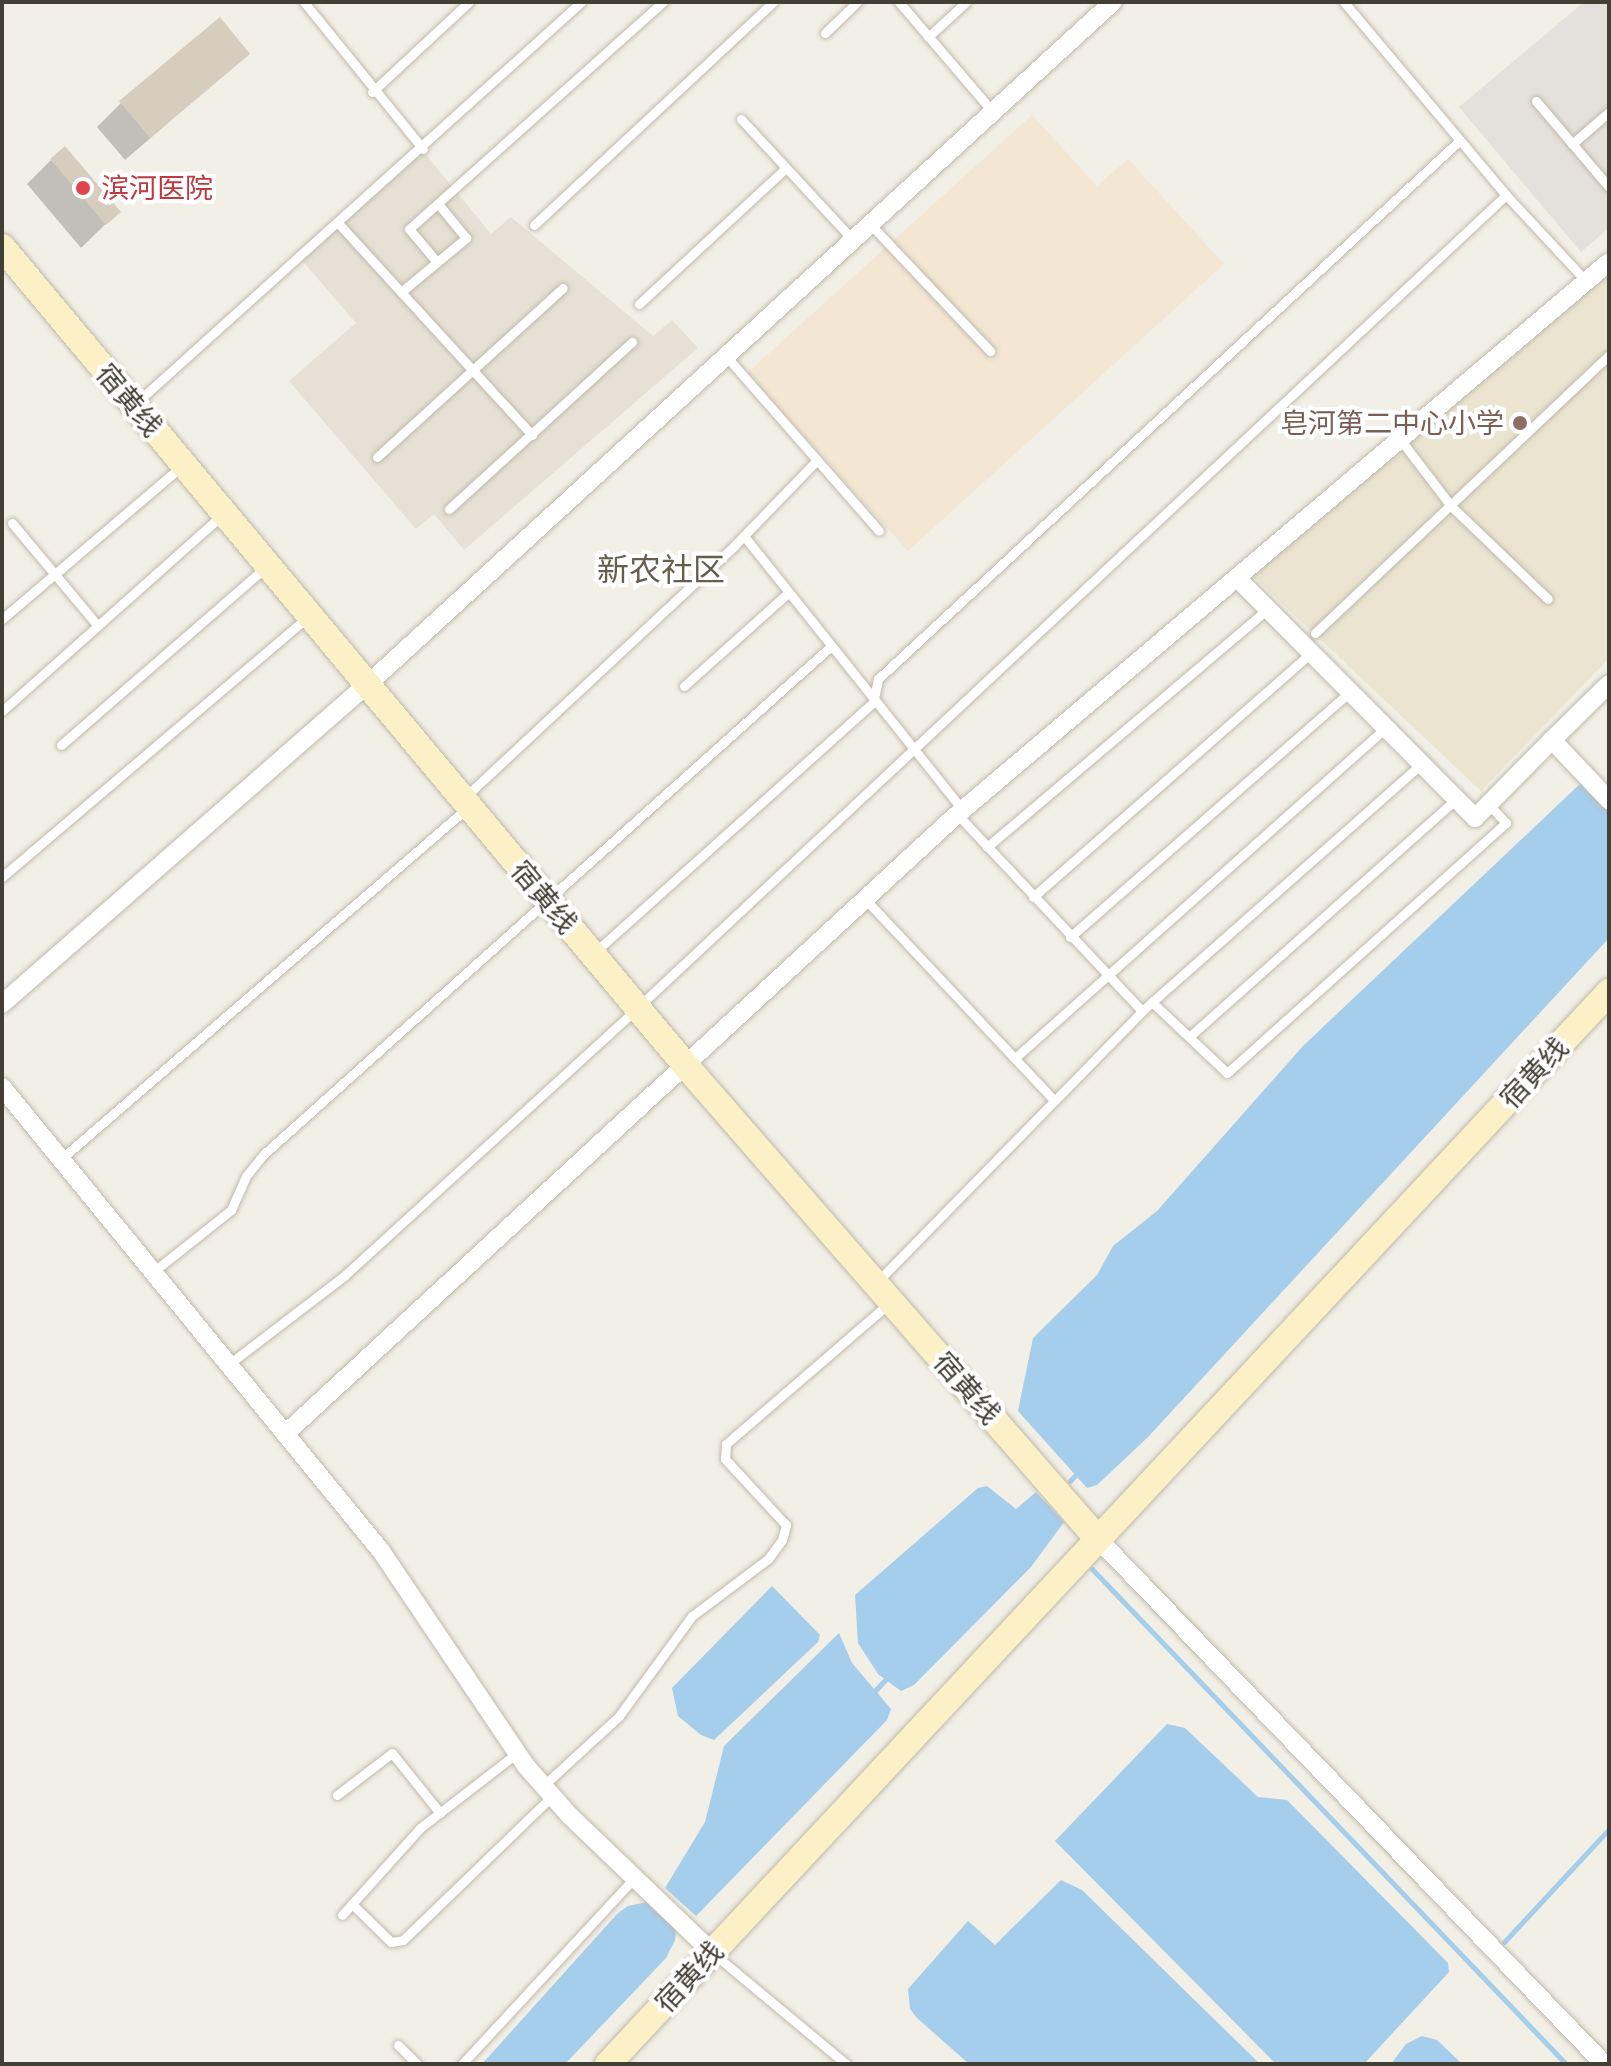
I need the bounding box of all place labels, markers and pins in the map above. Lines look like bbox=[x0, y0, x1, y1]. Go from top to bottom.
place label: 滨河医院 bbox=[101, 171, 213, 205]
marker: 滨河医院 bbox=[72, 177, 94, 199]
place label: 皂河第二中心小学 bbox=[1280, 406, 1504, 440]
marker: 皂河第二中心小学 bbox=[1511, 414, 1529, 432]

